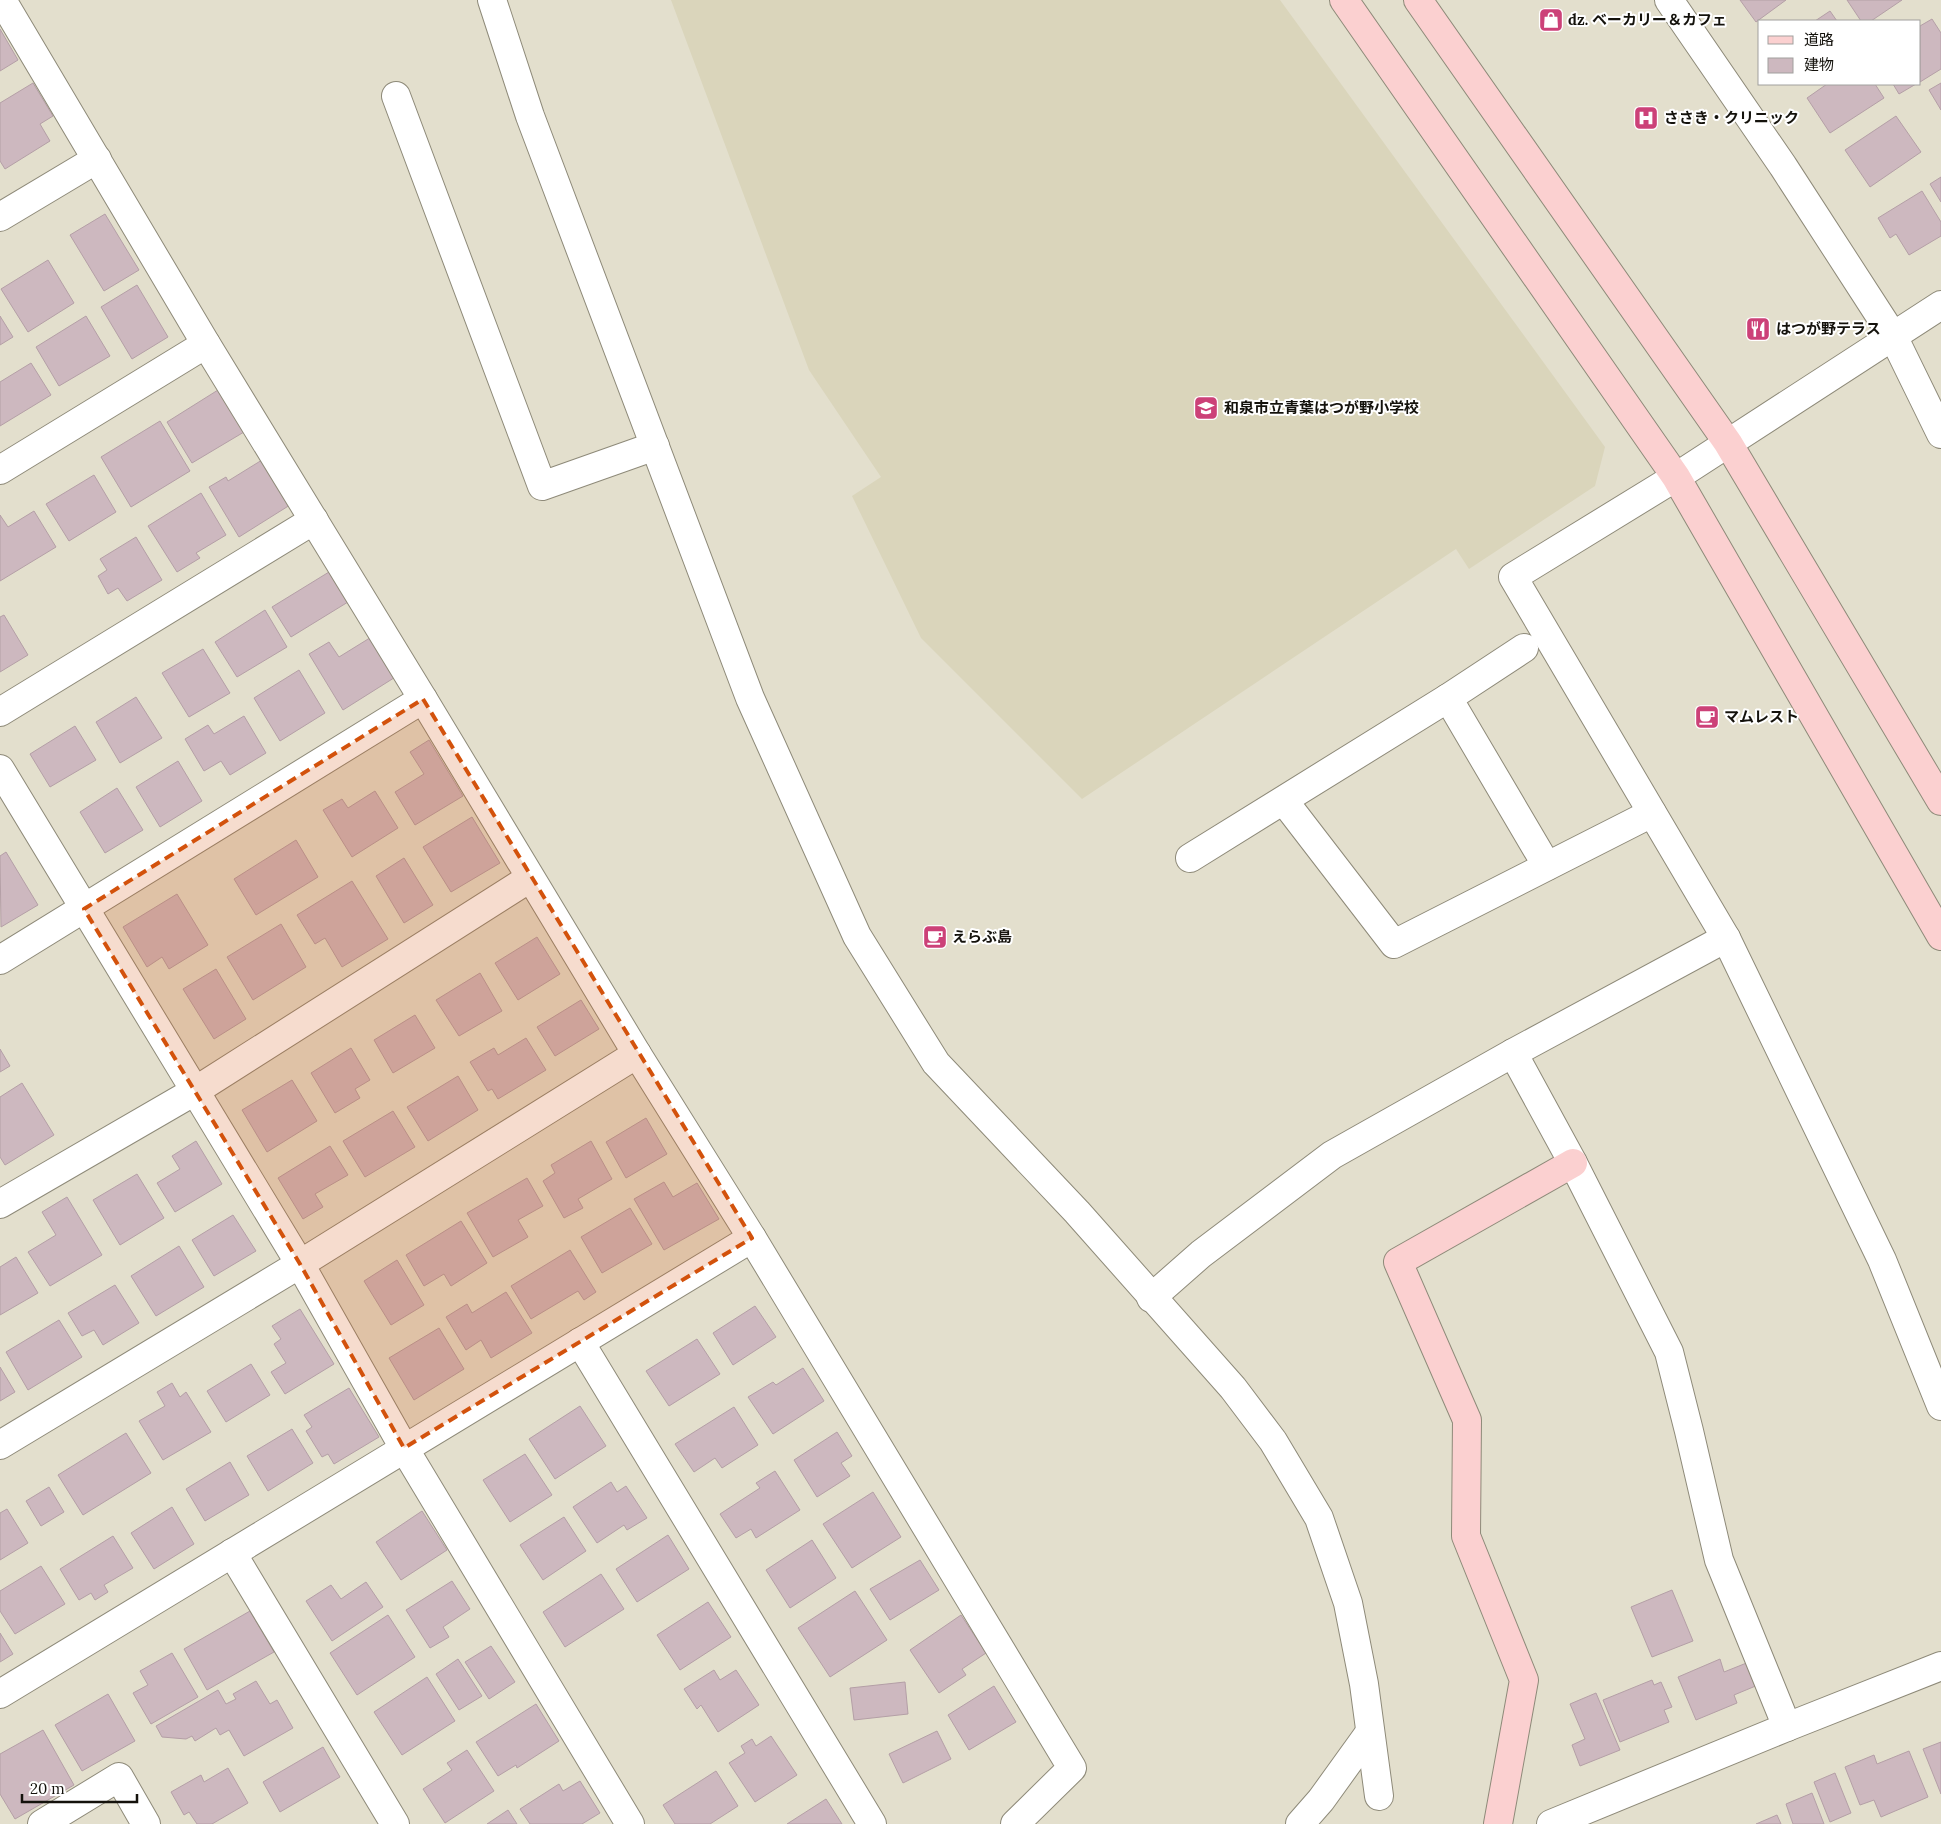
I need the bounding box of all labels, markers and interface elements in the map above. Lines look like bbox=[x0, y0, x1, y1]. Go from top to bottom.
shop icon: dz. ベーカリー＆カフェ bbox=[1538, 7, 1564, 33]
place label: dz. ベーカリー＆カフェ bbox=[1568, 10, 1727, 29]
legend bbox=[1758, 20, 1921, 85]
text: 道路 bbox=[1804, 30, 1834, 49]
text: 建物 bbox=[1804, 55, 1834, 74]
hospital icon: ささき・クリニック bbox=[1633, 105, 1659, 131]
place label: ささき・クリニック bbox=[1664, 108, 1799, 127]
restaurant icon: はつが野テラス bbox=[1745, 316, 1771, 342]
place label: はつが野テラス bbox=[1776, 319, 1881, 338]
school or university icon: 和泉市立青葉はつが野小学校 bbox=[1193, 395, 1219, 421]
place label: 和泉市立青葉はつが野小学校 bbox=[1224, 398, 1419, 417]
cafe icon: マムレスト bbox=[1694, 704, 1720, 730]
place label: マムレスト bbox=[1724, 707, 1799, 726]
cafe icon: えらぶ島 bbox=[922, 924, 948, 950]
place label: えらぶ島 bbox=[952, 927, 1012, 946]
scale bar bbox=[22, 1772, 138, 1804]
text: 20 m bbox=[30, 1779, 65, 1798]

